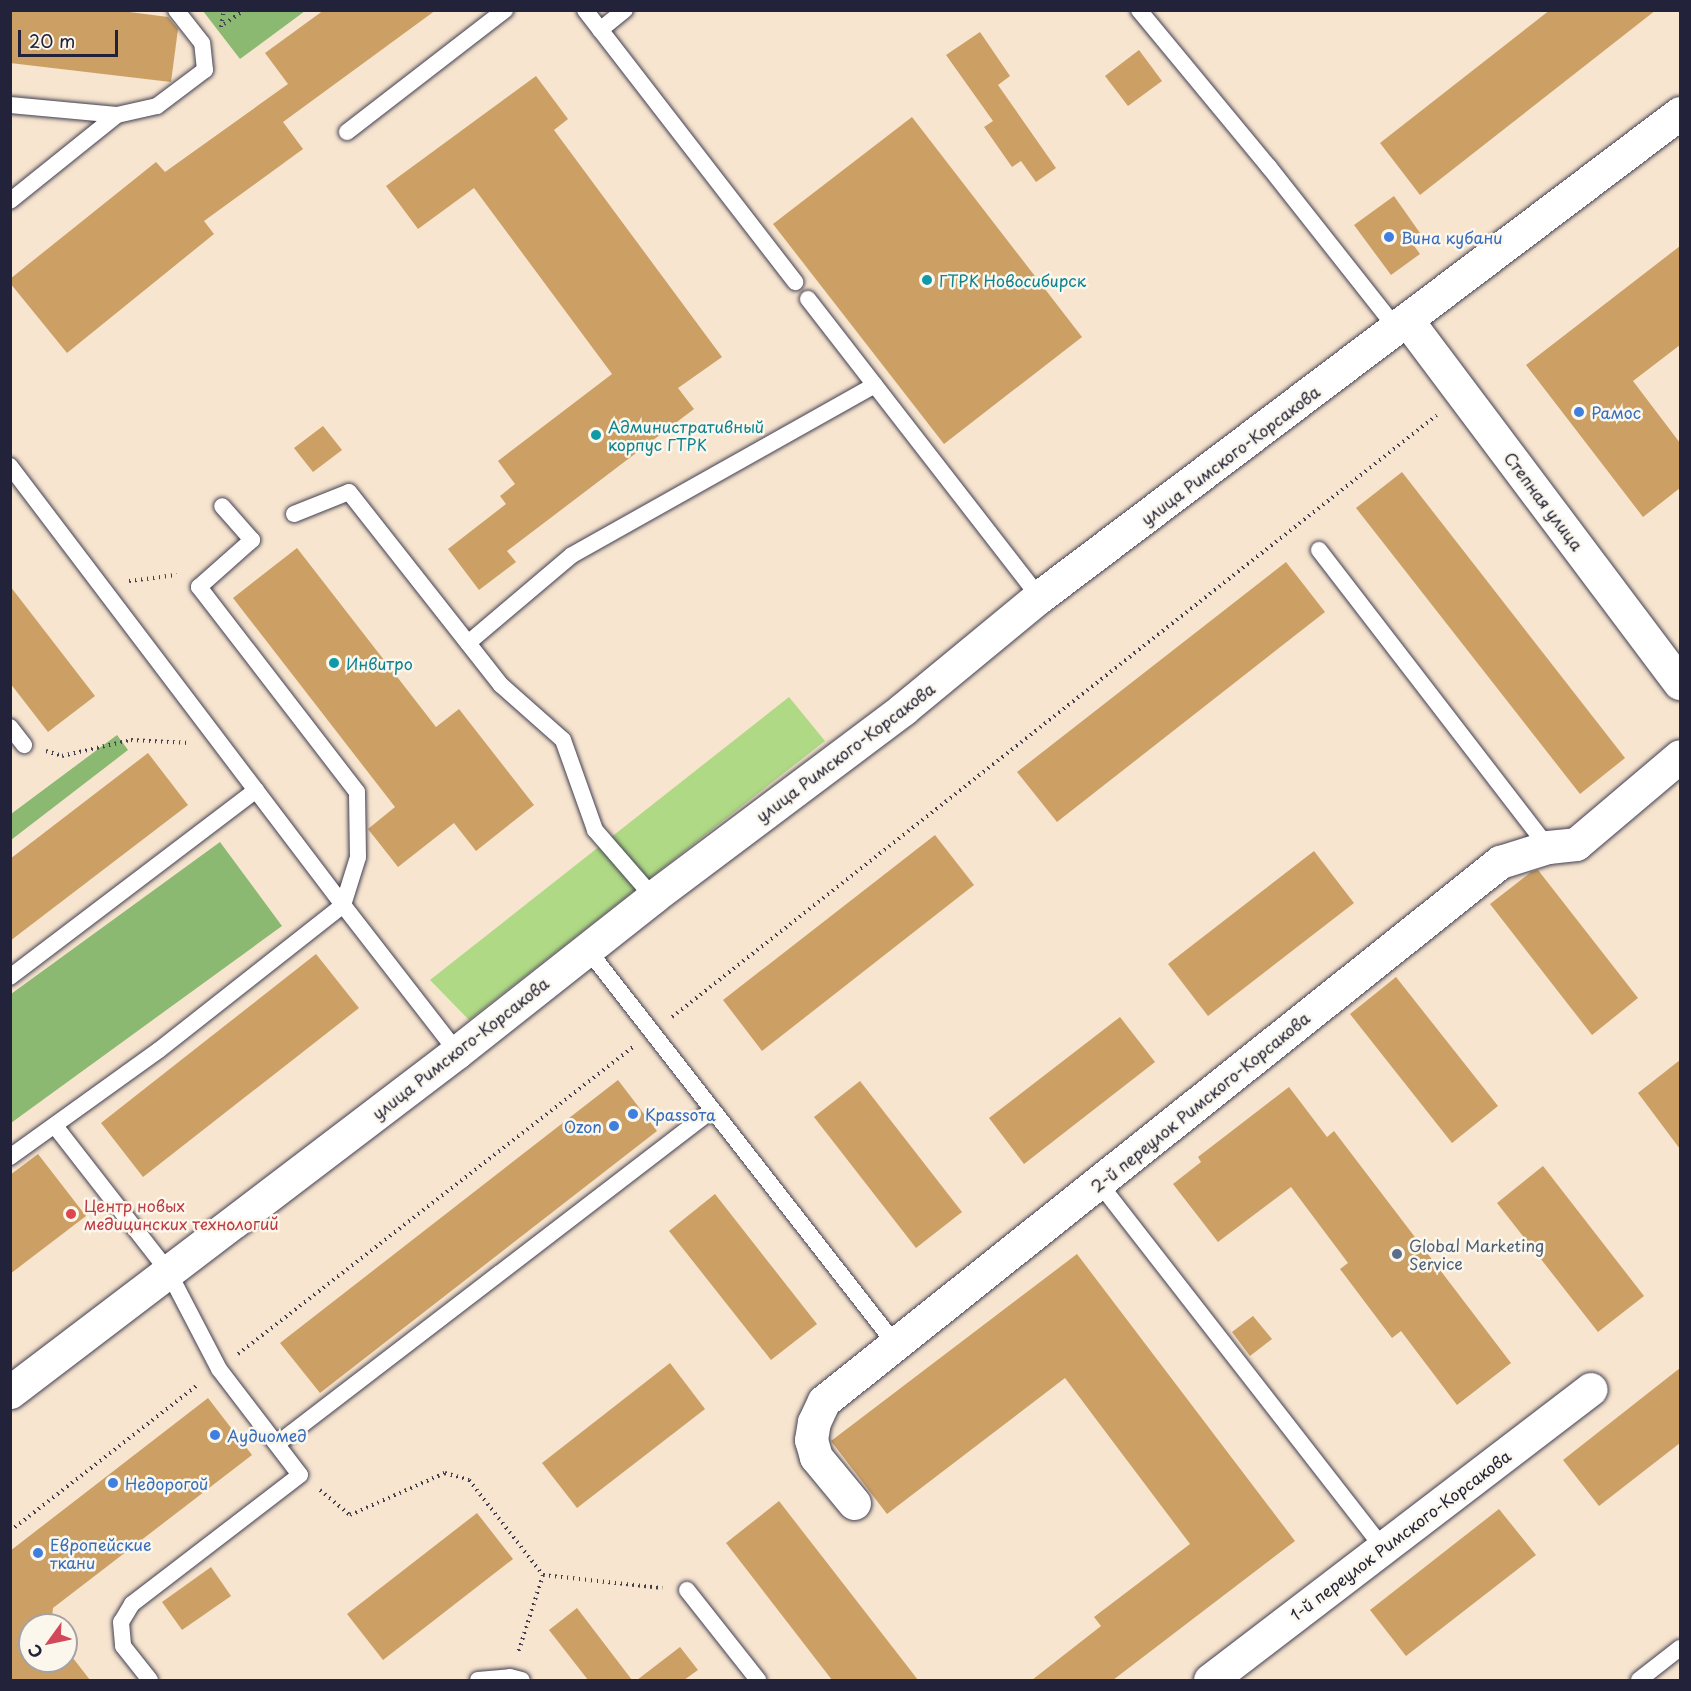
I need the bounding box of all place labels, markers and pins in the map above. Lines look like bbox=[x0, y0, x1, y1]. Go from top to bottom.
place label: Вина кубани bbox=[1401, 227, 1504, 247]
marker: Вина кубани bbox=[1382, 230, 1396, 244]
place label: ГТРК Новосибирск bbox=[939, 270, 1086, 290]
marker: ГТРК Новосибирск bbox=[920, 273, 934, 287]
place label: Рамос bbox=[1591, 402, 1641, 422]
marker: Рамос bbox=[1572, 405, 1586, 419]
place label: Административный корпус ГТРК bbox=[608, 416, 764, 454]
marker: Административный корпус ГТРК bbox=[589, 428, 603, 442]
place label: Инвитро bbox=[346, 653, 413, 673]
marker: Инвитро bbox=[327, 656, 341, 670]
place label: Краssота bbox=[645, 1104, 716, 1124]
marker: Краssота bbox=[626, 1107, 640, 1121]
place label: Ozon bbox=[564, 1116, 602, 1136]
marker: Ozon bbox=[607, 1119, 621, 1133]
place label: Центр новых медицинских технологий bbox=[84, 1195, 280, 1233]
marker: Центр новых медицинских технологий bbox=[62, 1205, 80, 1223]
place label: Global Marketing Service bbox=[1409, 1235, 1543, 1273]
marker: Global Marketing Service bbox=[1390, 1247, 1404, 1261]
place label: Аудиомед bbox=[227, 1425, 307, 1445]
marker: Аудиомед bbox=[208, 1428, 222, 1442]
place label: Недорогой bbox=[125, 1473, 208, 1493]
marker: Недорогой bbox=[106, 1476, 120, 1490]
place label: Европейские ткани bbox=[50, 1534, 152, 1572]
marker: Европейские ткани bbox=[31, 1546, 45, 1560]

